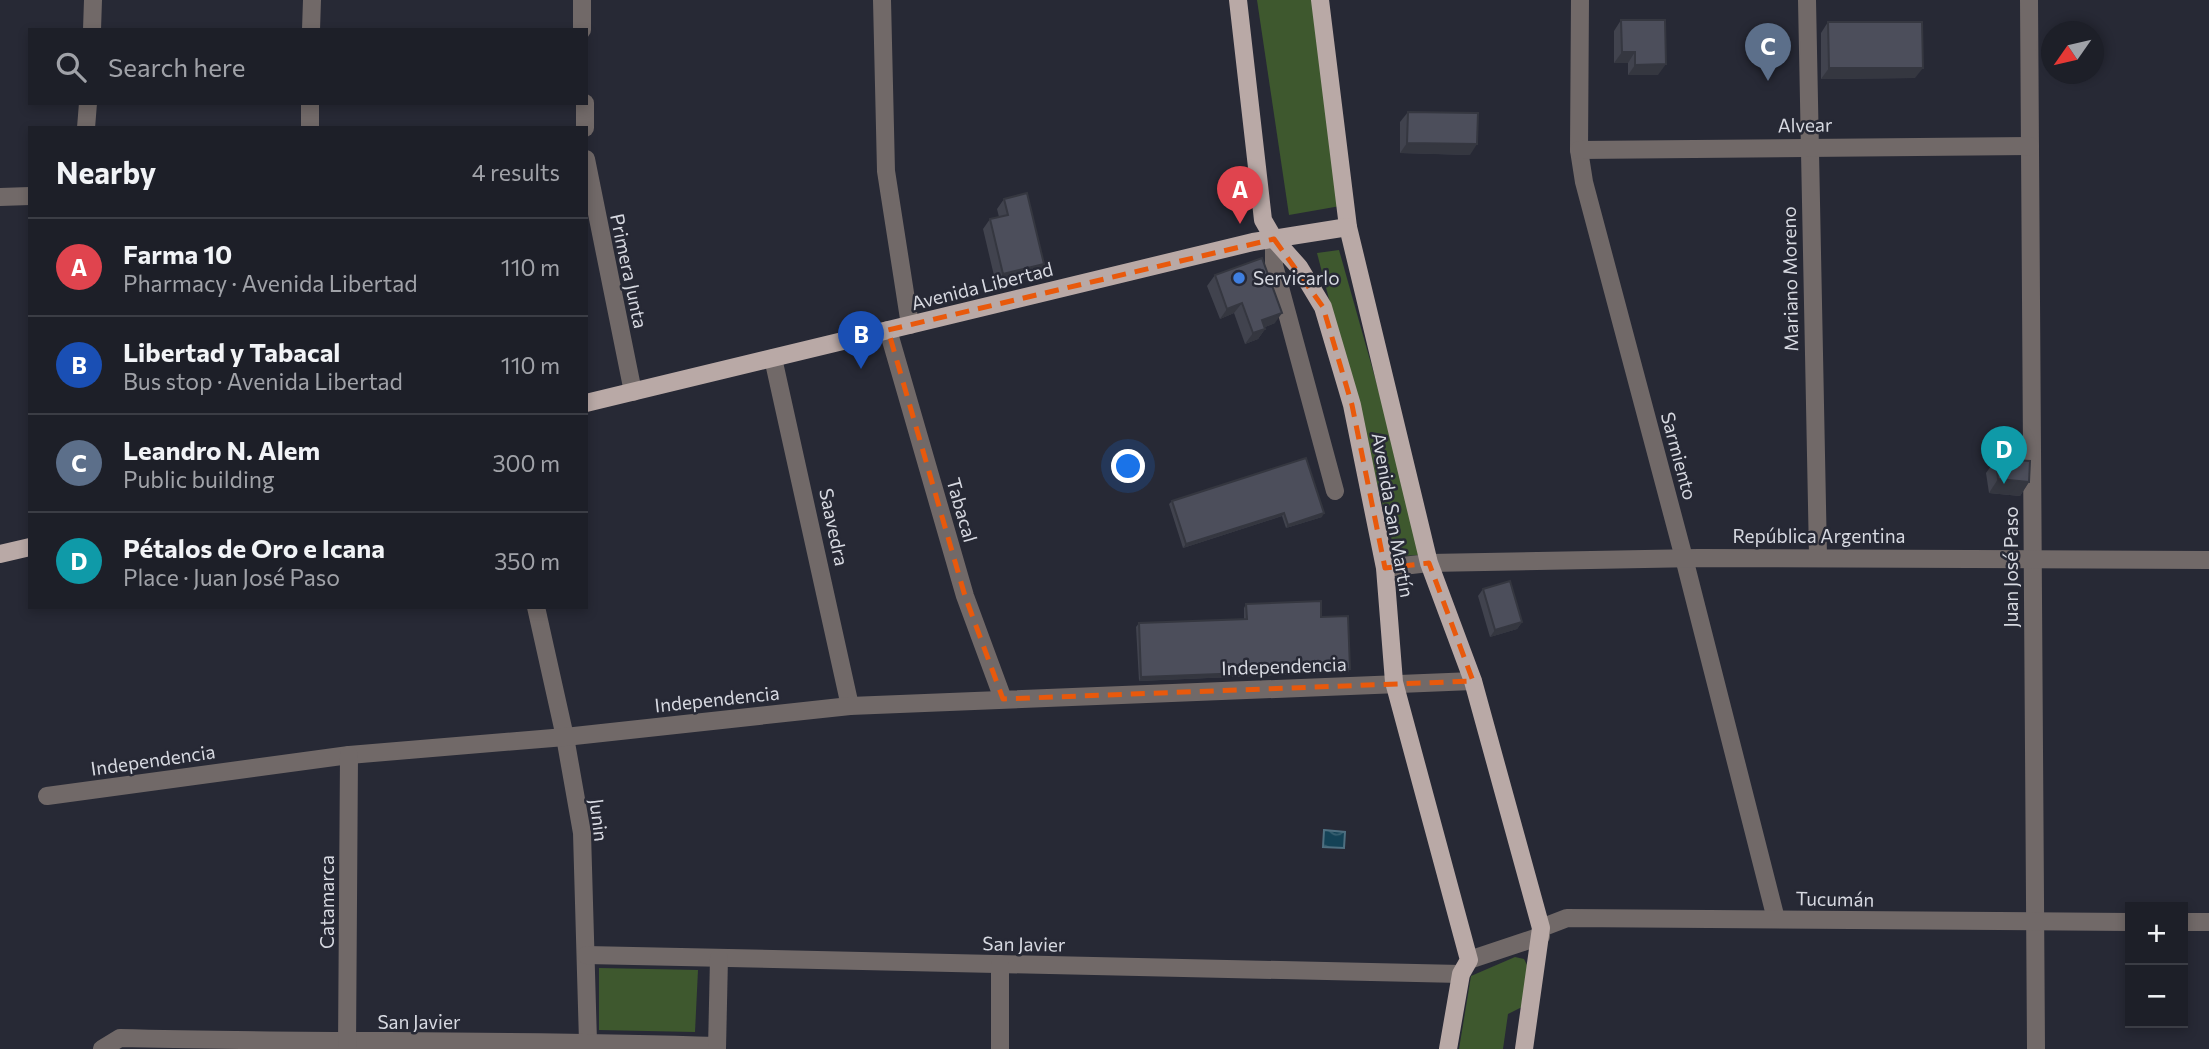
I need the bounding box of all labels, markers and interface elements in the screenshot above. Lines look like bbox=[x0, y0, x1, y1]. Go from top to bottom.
north arrow bbox=[2041, 21, 2104, 84]
pin: C bbox=[1745, 23, 1791, 81]
search box bbox=[28, 28, 588, 105]
icon: search bbox=[52, 48, 90, 86]
text: Search here bbox=[108, 51, 246, 82]
street label: Alvear bbox=[1777, 113, 1833, 136]
text: Nearby bbox=[56, 153, 156, 190]
text: 4 results bbox=[472, 158, 560, 186]
pin: A bbox=[1217, 166, 1263, 224]
street label: Mariano Moreno bbox=[1777, 206, 1802, 352]
street label: Primera Junta bbox=[606, 211, 653, 330]
text: Farma 10 bbox=[123, 238, 232, 269]
text: A bbox=[71, 253, 87, 281]
text: 110 m bbox=[501, 253, 560, 281]
street label: Avenida Libertad bbox=[909, 257, 1055, 314]
place label: Servicarlo bbox=[1253, 266, 1340, 289]
text: Pharmacy · Avenida Libertad bbox=[123, 269, 418, 297]
marker: Servicarlo bbox=[1231, 270, 1247, 286]
pin: B bbox=[838, 311, 884, 369]
text: Libertad y Tabacal bbox=[123, 336, 340, 367]
text: B bbox=[71, 351, 87, 379]
text: 110 m bbox=[501, 351, 560, 379]
text: Bus stop · Avenida Libertad bbox=[123, 367, 403, 395]
street label: Sarmiento bbox=[1657, 409, 1702, 502]
pin: D bbox=[1981, 426, 2027, 484]
street label: Avenida San Martín bbox=[1368, 431, 1419, 599]
text: Leandro N. Alem bbox=[123, 434, 320, 465]
text: C bbox=[71, 449, 87, 477]
text: 300 m bbox=[492, 449, 560, 477]
your location bbox=[1111, 449, 1145, 483]
text: Public building bbox=[123, 465, 274, 493]
street label: Tabacal bbox=[942, 475, 983, 545]
street label: Saavedra bbox=[815, 486, 854, 568]
street label: Juan José Paso bbox=[1999, 506, 2022, 628]
street label: República Argentina bbox=[1732, 524, 1906, 547]
text: Pétalos de Oro e Icana bbox=[123, 532, 385, 563]
text: D bbox=[71, 547, 87, 575]
text: 350 m bbox=[494, 547, 560, 575]
text: Place · Juan José Paso bbox=[123, 563, 340, 591]
street label: Independencia bbox=[1221, 652, 1347, 679]
street label: Independencia bbox=[653, 681, 781, 716]
street label: Independencia bbox=[89, 739, 217, 780]
street label: Junin bbox=[585, 797, 614, 843]
street label: Catamarca bbox=[315, 855, 338, 949]
street label: Tucumán bbox=[1796, 886, 1874, 911]
map controls bbox=[2125, 902, 2188, 1028]
button: + bbox=[2125, 902, 2188, 965]
street label: San Javier bbox=[982, 931, 1066, 956]
button: − bbox=[2125, 965, 2188, 1028]
street label: San Javier bbox=[377, 1010, 461, 1033]

